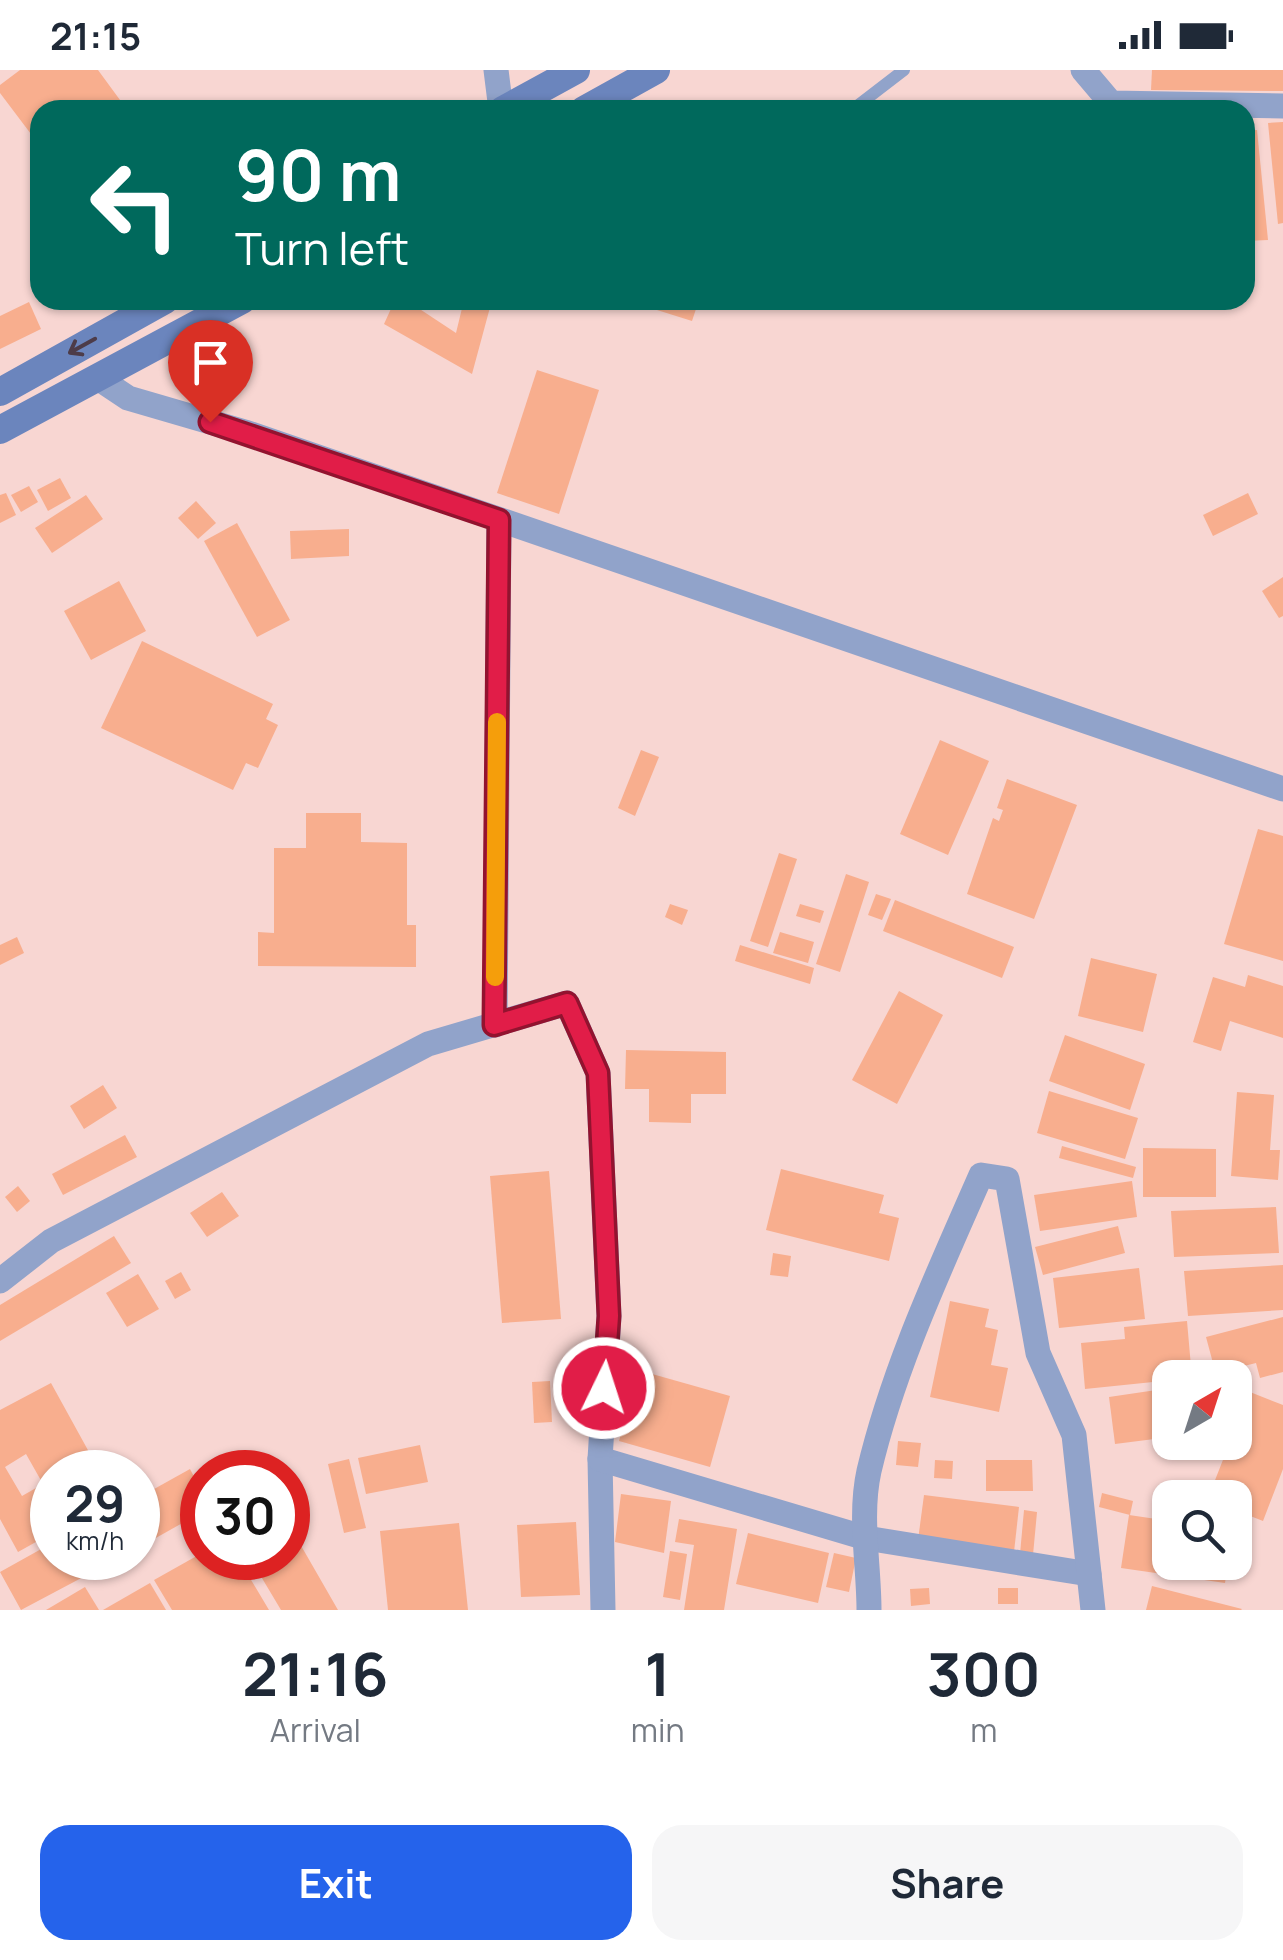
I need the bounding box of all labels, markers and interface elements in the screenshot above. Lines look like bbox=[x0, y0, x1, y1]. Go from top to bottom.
text: 21:15 bbox=[50, 9, 141, 61]
text: 90 m bbox=[235, 126, 402, 222]
icon: left bbox=[70, 140, 200, 270]
text: Turn left bbox=[235, 217, 409, 279]
pin bbox=[168, 320, 253, 423]
icon: arrive bbox=[183, 335, 238, 390]
one-way arrow bbox=[68, 337, 98, 357]
position arrow bbox=[552, 1336, 656, 1440]
north arrow bbox=[1152, 1360, 1252, 1460]
map controls bbox=[1152, 1360, 1252, 1580]
speed limit sign: 30 bbox=[180, 1450, 310, 1580]
text: 29 bbox=[65, 1469, 125, 1537]
button: search bbox=[1152, 1480, 1252, 1580]
text: km/h bbox=[66, 1523, 124, 1558]
text: 21:16 bbox=[242, 1632, 388, 1714]
text: 1 bbox=[645, 1632, 671, 1714]
text: 300 bbox=[927, 1632, 1041, 1714]
text: Arrival bbox=[270, 1708, 361, 1752]
text: min bbox=[631, 1708, 684, 1752]
text: m bbox=[970, 1708, 997, 1752]
button: Exit bbox=[40, 1825, 632, 1940]
button: Share bbox=[652, 1825, 1243, 1940]

